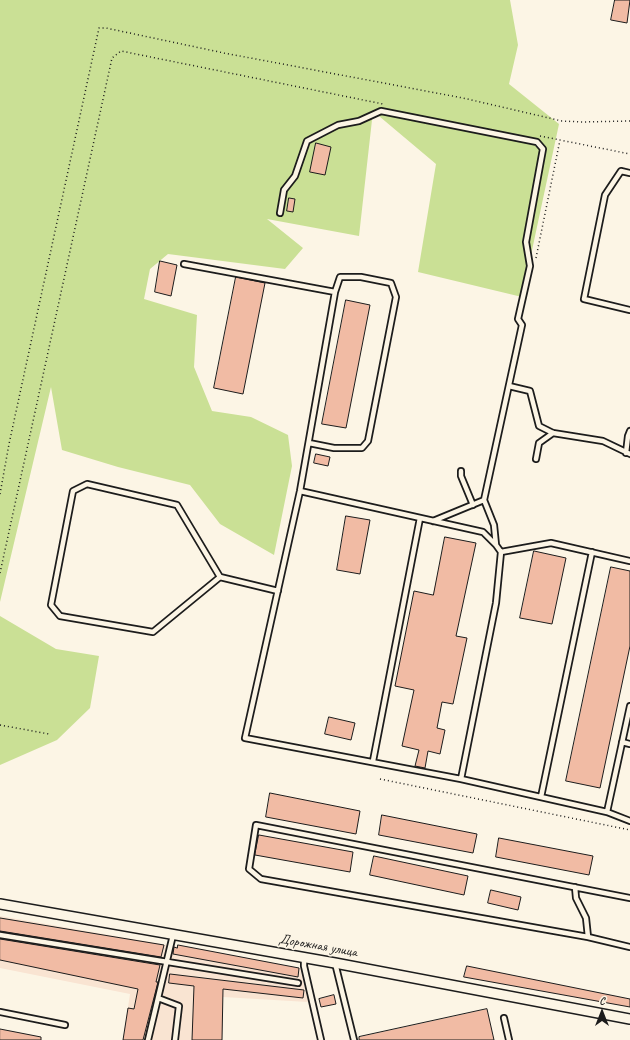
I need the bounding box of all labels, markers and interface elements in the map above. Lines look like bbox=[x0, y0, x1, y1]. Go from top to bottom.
street label: Дорожная улица bbox=[277, 931, 359, 961]
north arrow bbox=[582, 992, 622, 1032]
text: С bbox=[599, 993, 605, 1007]

